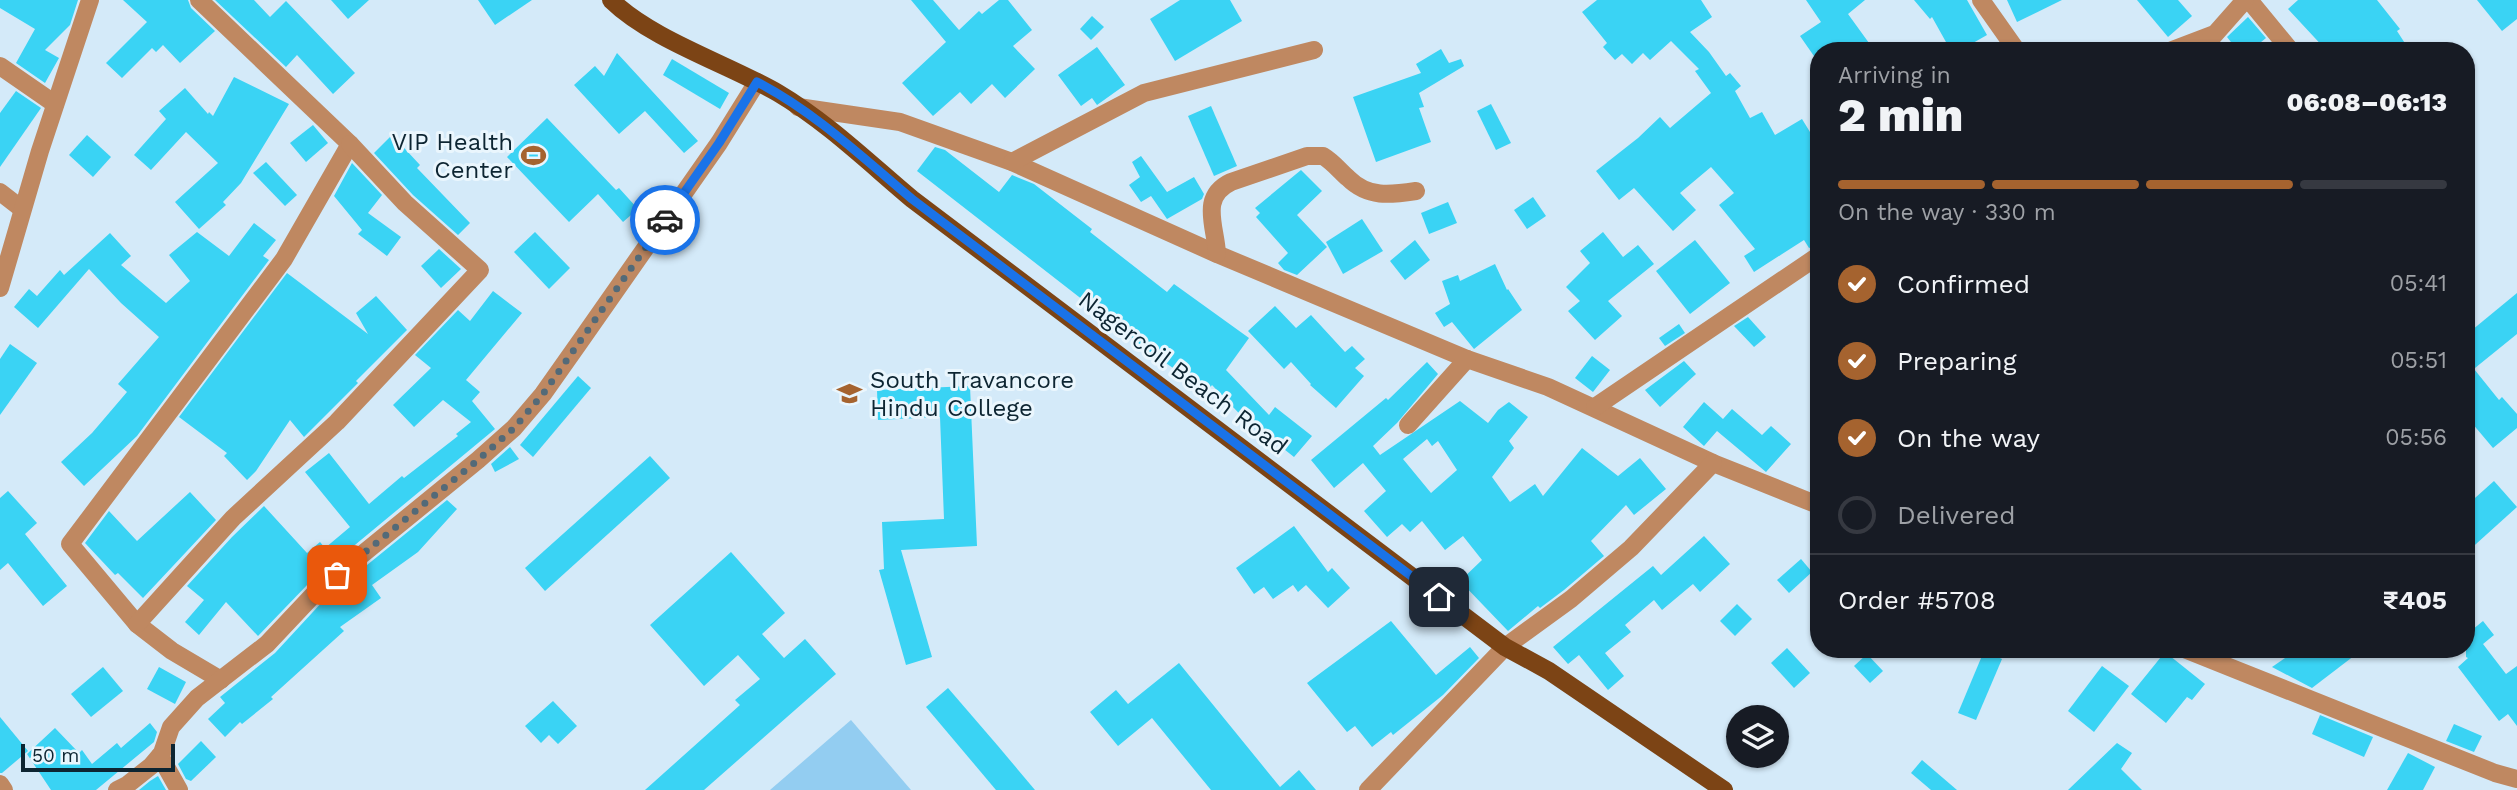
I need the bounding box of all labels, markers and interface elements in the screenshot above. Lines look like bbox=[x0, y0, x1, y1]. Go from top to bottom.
text: Arriving in bbox=[1838, 62, 1951, 89]
text: 06:08–06:13 bbox=[2286, 87, 2447, 117]
text: 2 min bbox=[1838, 88, 1963, 142]
place label: VIP Health Center bbox=[391, 128, 513, 184]
sports icon: VIP Health Center bbox=[519, 142, 547, 170]
courier bbox=[630, 185, 700, 255]
text: On the way · 330 m bbox=[1838, 199, 2056, 226]
icon: car bbox=[646, 201, 684, 239]
icon: check bbox=[1838, 265, 1876, 303]
text: Confirmed bbox=[1897, 269, 2030, 299]
text: 05:41 bbox=[2390, 270, 2447, 297]
street label: Nagercoil Beach Road bbox=[1073, 285, 1293, 461]
icon: check bbox=[1838, 342, 1876, 380]
text: Preparing bbox=[1897, 346, 2017, 376]
text: 05:51 bbox=[2390, 347, 2447, 374]
place label: South Travancore Hindu College bbox=[870, 366, 1074, 422]
school or university icon: South Travancore Hindu College bbox=[836, 380, 864, 408]
icon: check bbox=[1838, 419, 1876, 457]
text: On the way bbox=[1897, 423, 2040, 453]
text: 05:56 bbox=[2385, 424, 2447, 451]
text: Delivered bbox=[1897, 500, 2016, 530]
pin bbox=[307, 545, 367, 605]
icon: bag bbox=[318, 556, 356, 594]
pin bbox=[1409, 567, 1469, 627]
icon: home bbox=[1420, 578, 1458, 616]
text: Order #5708 bbox=[1838, 585, 1996, 615]
text: ₹405 bbox=[2383, 585, 2447, 615]
map controls bbox=[1726, 705, 1789, 768]
button: layers bbox=[1726, 705, 1789, 768]
scale bar bbox=[21, 741, 175, 773]
text: 50 m bbox=[32, 744, 79, 767]

